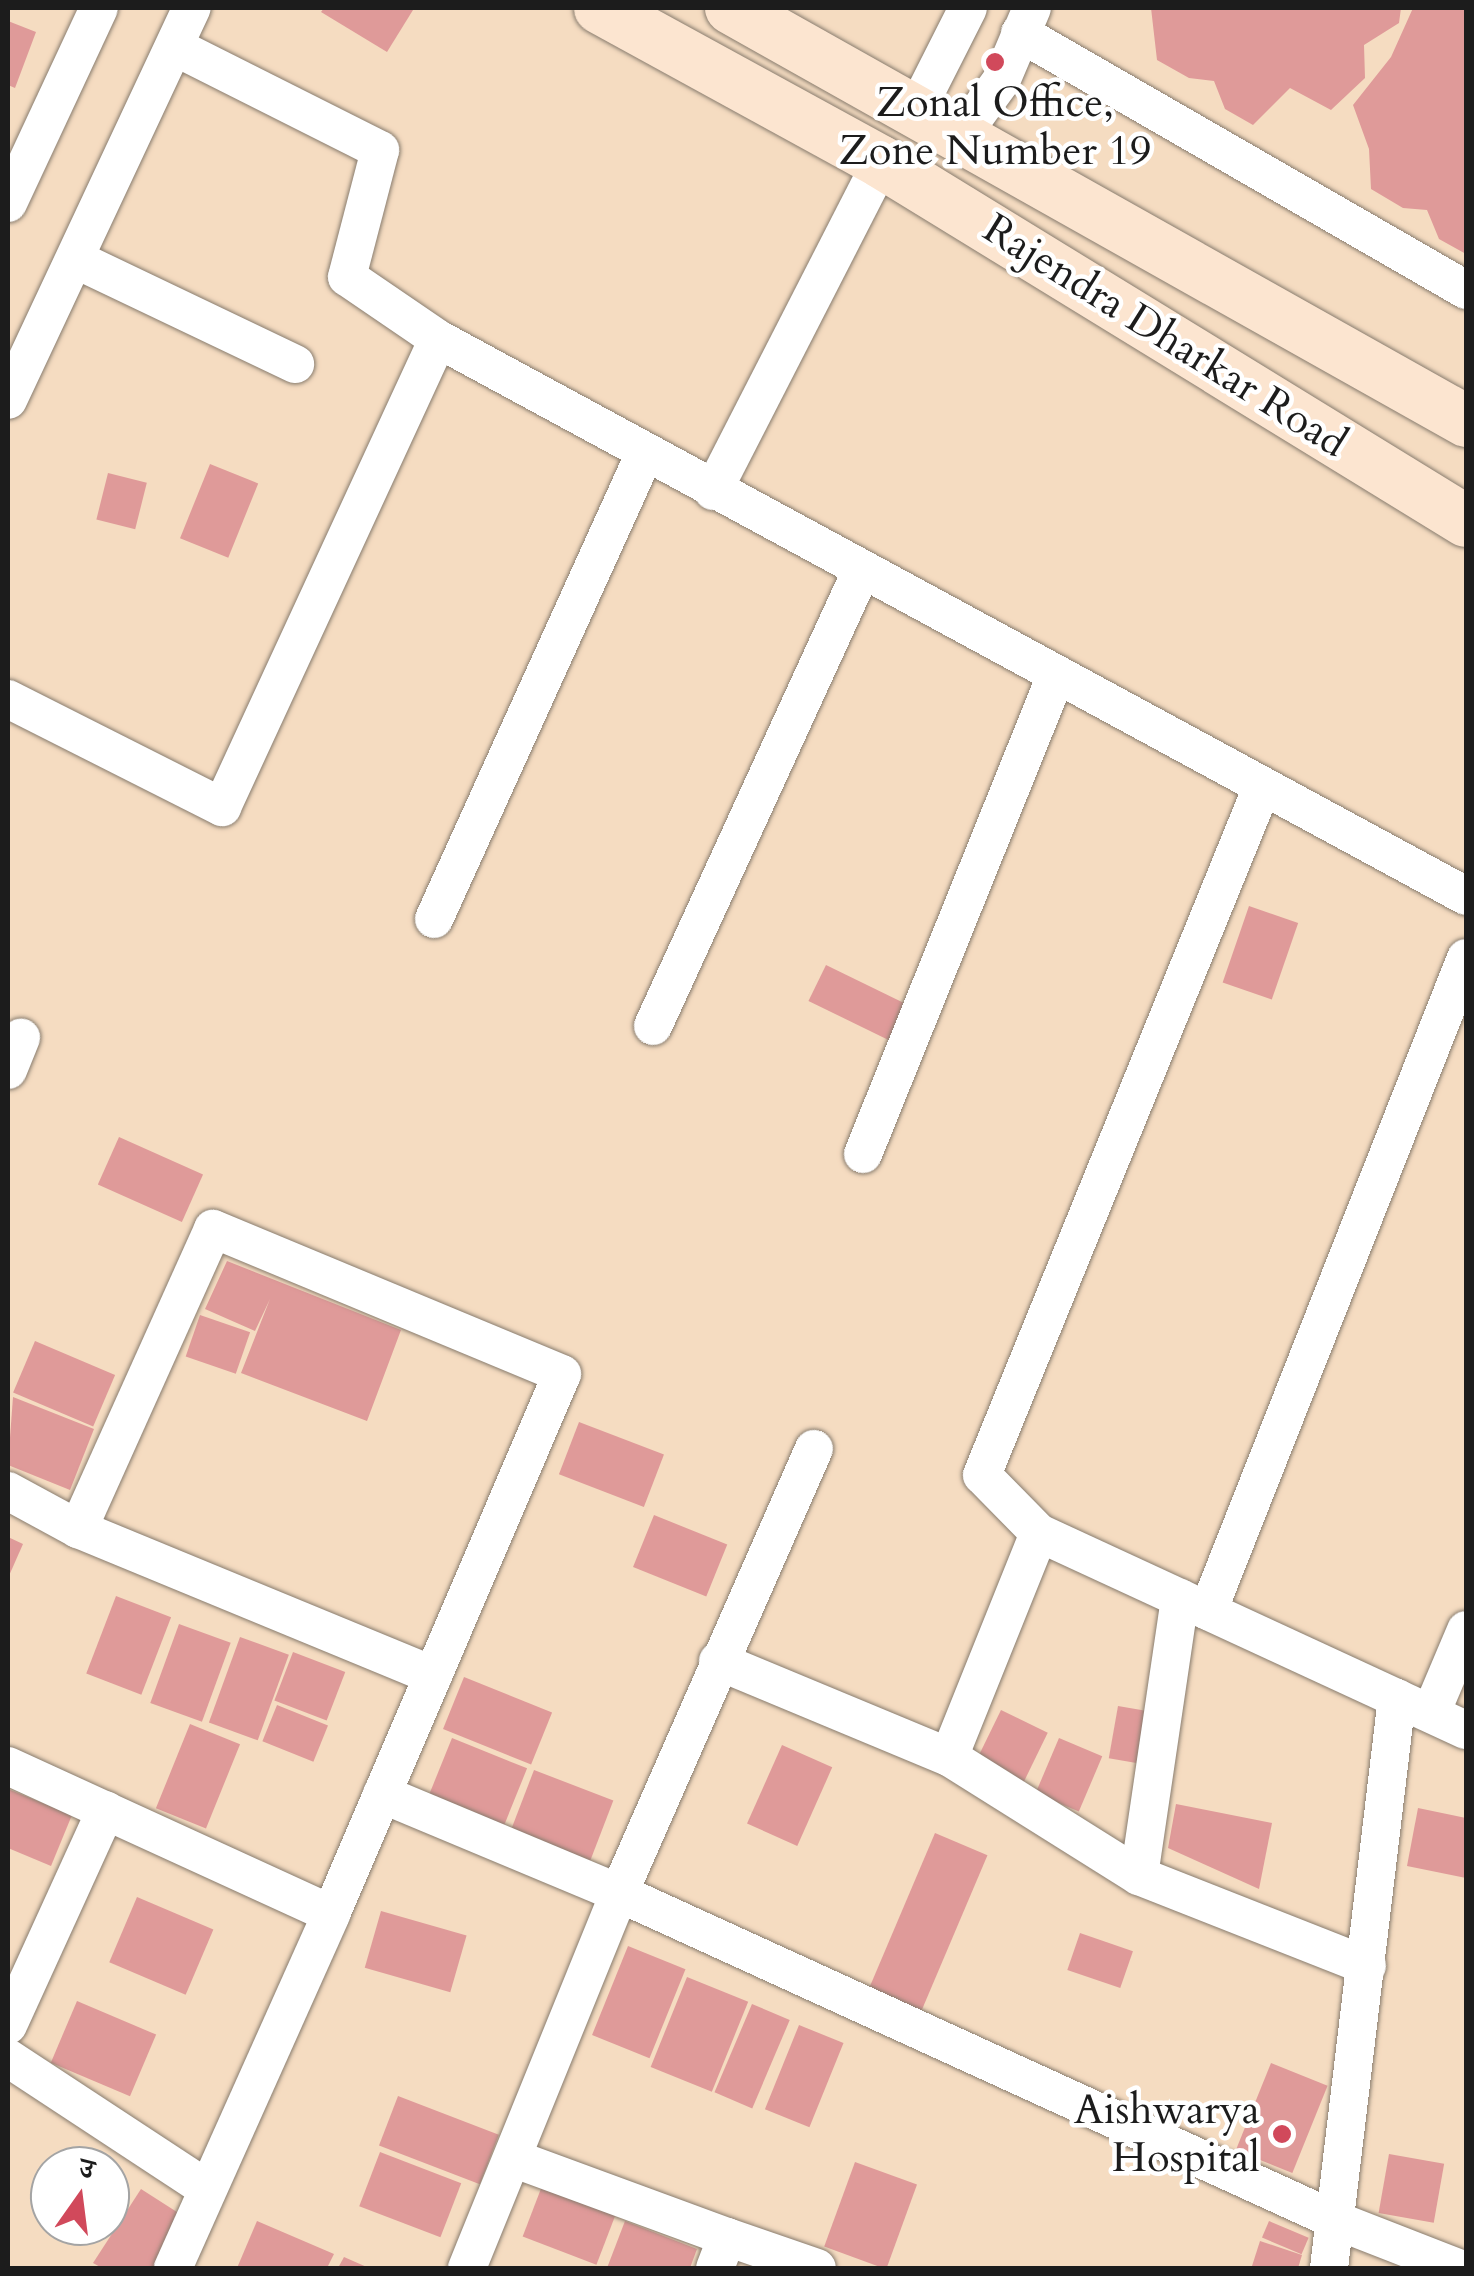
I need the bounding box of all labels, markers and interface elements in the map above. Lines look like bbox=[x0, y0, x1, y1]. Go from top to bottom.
marker: Zonal Office, Zone Number 19 bbox=[984, 51, 1006, 73]
place label: Zonal Office, Zone Number 19 bbox=[839, 78, 1151, 176]
street label: Rajendra Dharkar Road bbox=[974, 204, 1356, 468]
place label: Aishwarya Hospital bbox=[1074, 2085, 1260, 2184]
marker: Aishwarya Hospital bbox=[1269, 2121, 1295, 2147]
north arrow bbox=[30, 2146, 130, 2246]
text: उ bbox=[75, 2149, 98, 2189]

